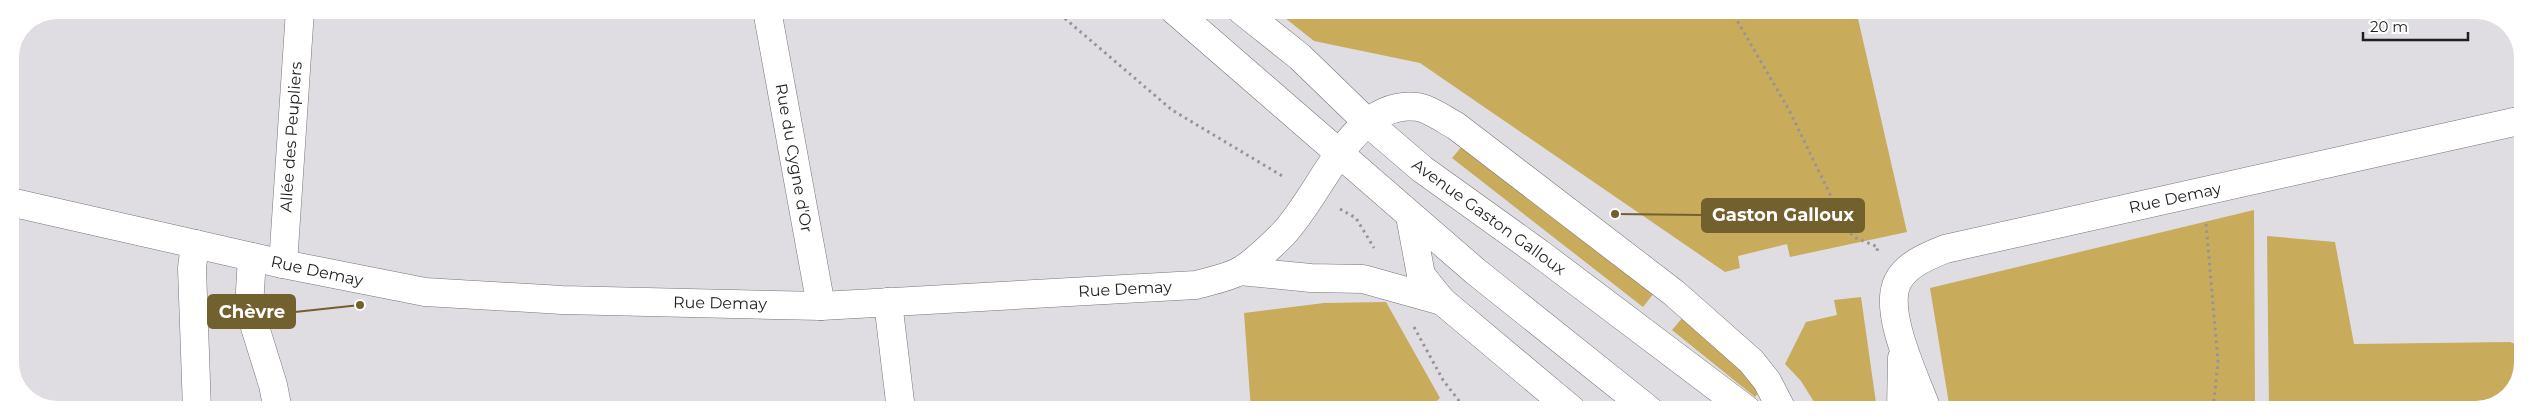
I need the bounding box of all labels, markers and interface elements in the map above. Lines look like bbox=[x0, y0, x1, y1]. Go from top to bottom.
scale bar bbox=[2363, 10, 2468, 42]
text: 20 m bbox=[2370, 17, 2408, 36]
street label: Allée des Peupliers bbox=[276, 61, 306, 213]
street label: Rue du Cygne d'Or bbox=[772, 82, 816, 234]
street label: Avenue Gaston Galloux bbox=[1409, 155, 1570, 279]
street label: Rue Demay bbox=[2127, 179, 2223, 217]
callout: Gaston Galloux bbox=[1702, 199, 1864, 232]
text: Gaston Galloux bbox=[1712, 204, 1854, 226]
street label: Rue Demay bbox=[269, 252, 365, 290]
street label: Rue Demay bbox=[1078, 277, 1173, 301]
street label: Rue Demay bbox=[673, 293, 767, 313]
callout: Chèvre bbox=[208, 295, 295, 328]
text: Chèvre bbox=[219, 301, 285, 323]

